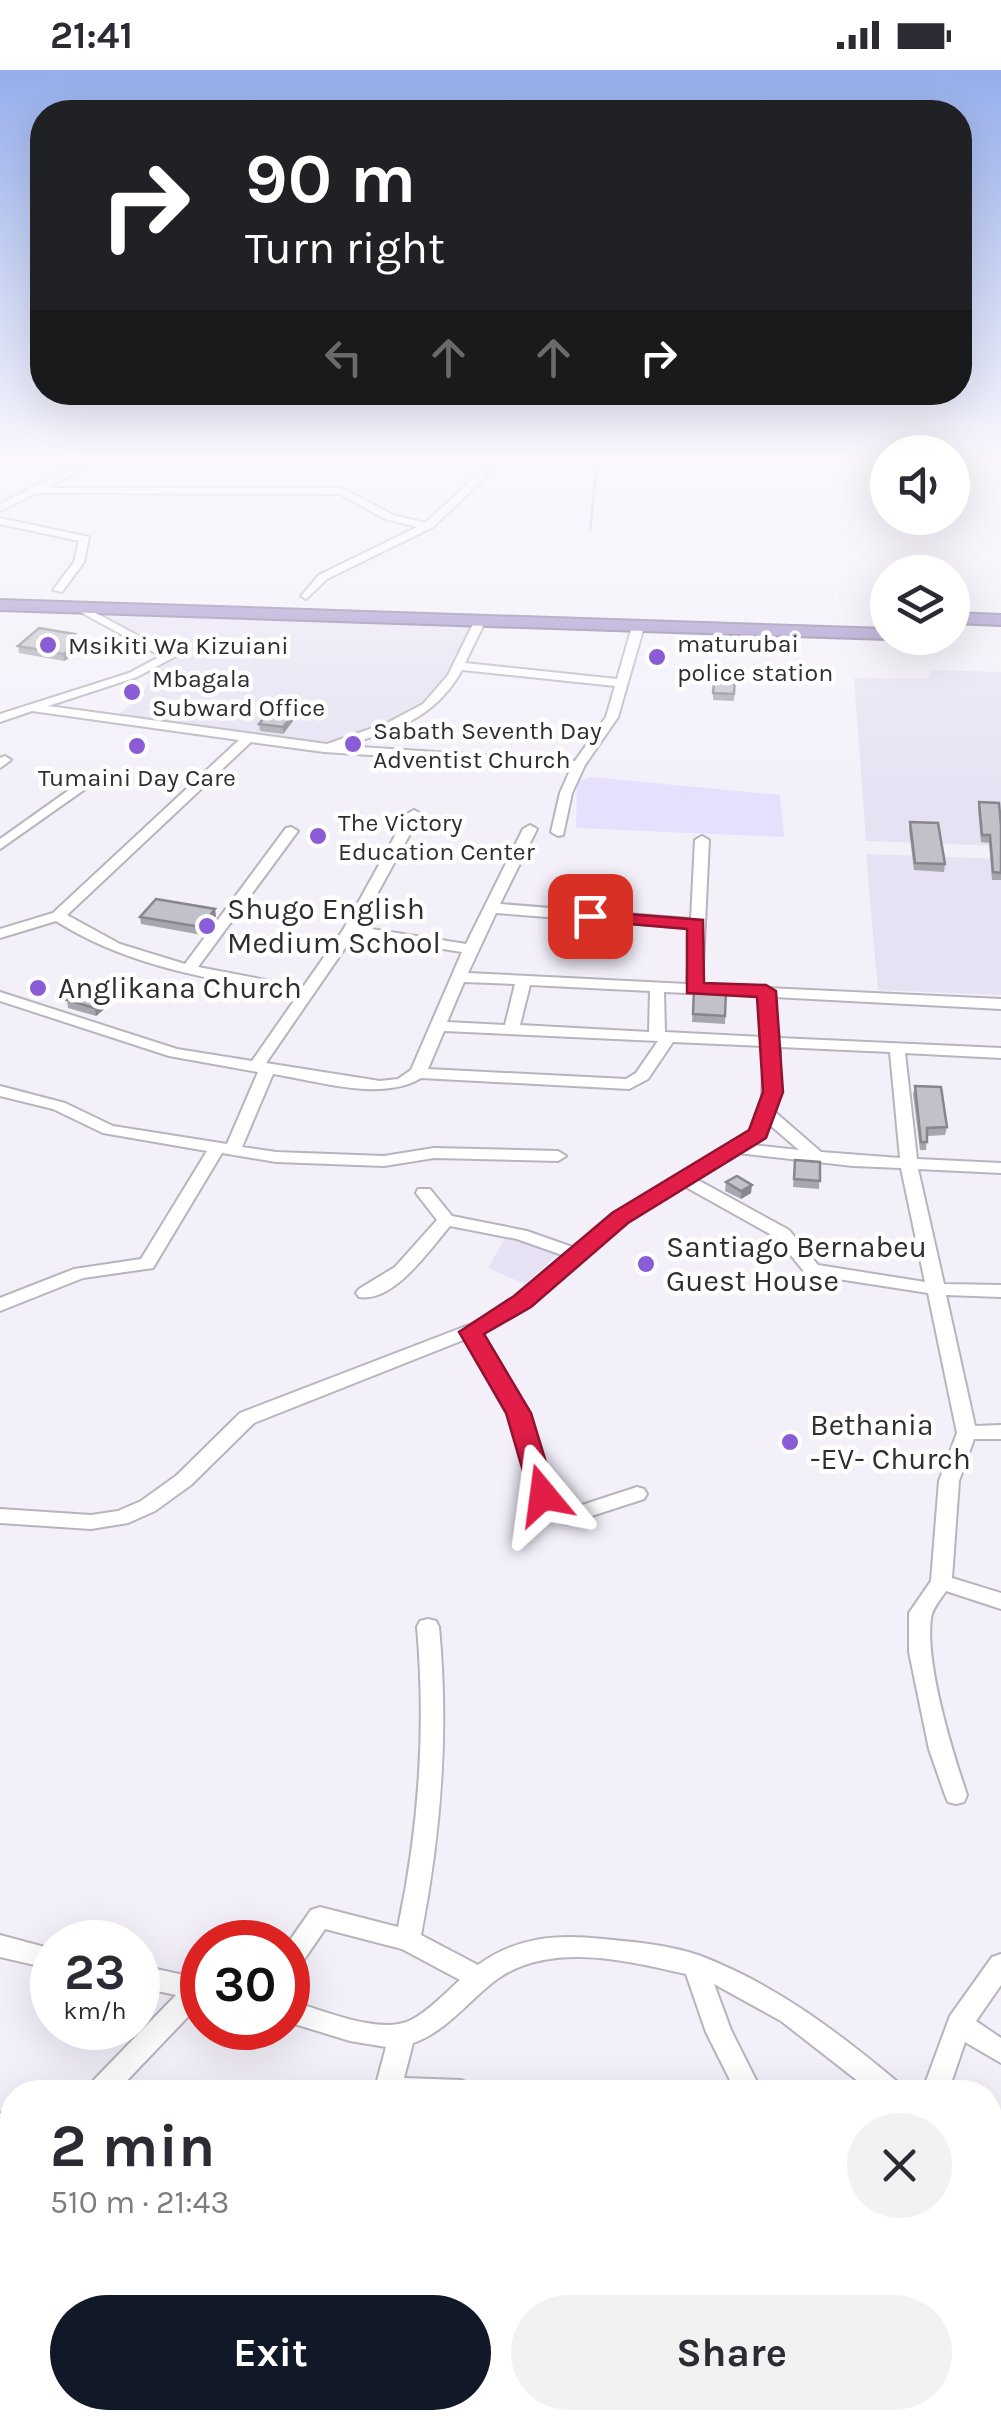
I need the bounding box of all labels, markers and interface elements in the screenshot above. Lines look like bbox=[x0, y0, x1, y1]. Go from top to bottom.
text: 21:41 bbox=[50, 13, 133, 58]
text: 90 m bbox=[245, 138, 416, 220]
icon: right bbox=[80, 140, 210, 270]
text: Turn right bbox=[245, 222, 445, 274]
icon: left bbox=[316, 330, 371, 385]
icon: ahead bbox=[421, 330, 476, 385]
icon: ahead bbox=[526, 330, 581, 385]
icon: right bbox=[631, 330, 686, 385]
map controls bbox=[870, 435, 970, 655]
button: sound bbox=[870, 435, 970, 535]
button: layers bbox=[870, 555, 970, 655]
place label: maturubai police station bbox=[677, 629, 833, 687]
place label: Msikiti Wa Kizuiani bbox=[68, 631, 289, 660]
marker: Msikiti Wa Kizuiani bbox=[37, 634, 59, 656]
marker: maturubai police station bbox=[646, 646, 668, 668]
place label: Mbagala Subward Office bbox=[152, 664, 325, 722]
marker: Mbagala Subward Office bbox=[121, 681, 143, 703]
place label: Sabath Seventh Day Adventist Church bbox=[373, 716, 602, 774]
marker: Sabath Seventh Day Adventist Church bbox=[342, 733, 364, 755]
marker: Tumaini Day Care bbox=[126, 735, 148, 757]
place label: Tumaini Day Care bbox=[38, 763, 236, 792]
place label: The Victory Education Center bbox=[338, 808, 536, 866]
marker: The Victory Education Center bbox=[307, 825, 329, 847]
pin bbox=[548, 874, 633, 959]
icon: arrive bbox=[563, 889, 618, 944]
place label: Shugo English Medium School bbox=[227, 891, 441, 961]
marker: Shugo English Medium School bbox=[196, 915, 218, 937]
place label: Anglikana Church bbox=[58, 970, 302, 1006]
marker: Anglikana Church bbox=[27, 977, 49, 999]
place label: Santiago Bernabeu Guest House bbox=[666, 1229, 927, 1299]
marker: Santiago Bernabeu Guest House bbox=[635, 1253, 657, 1275]
place label: Bethania -EV- Church bbox=[810, 1407, 971, 1477]
marker: Bethania -EV- Church bbox=[779, 1431, 801, 1453]
position arrow bbox=[491, 1443, 595, 1547]
speed limit sign: 30 bbox=[180, 1920, 310, 2050]
text: 23 bbox=[64, 1943, 126, 2002]
text: km/h bbox=[63, 1996, 127, 2025]
text: 2 min bbox=[50, 2111, 215, 2181]
button: close bbox=[847, 2113, 952, 2218]
text: 510 m · 21:43 bbox=[50, 2184, 229, 2221]
button: Exit bbox=[50, 2295, 491, 2410]
button: Share bbox=[511, 2295, 952, 2410]

